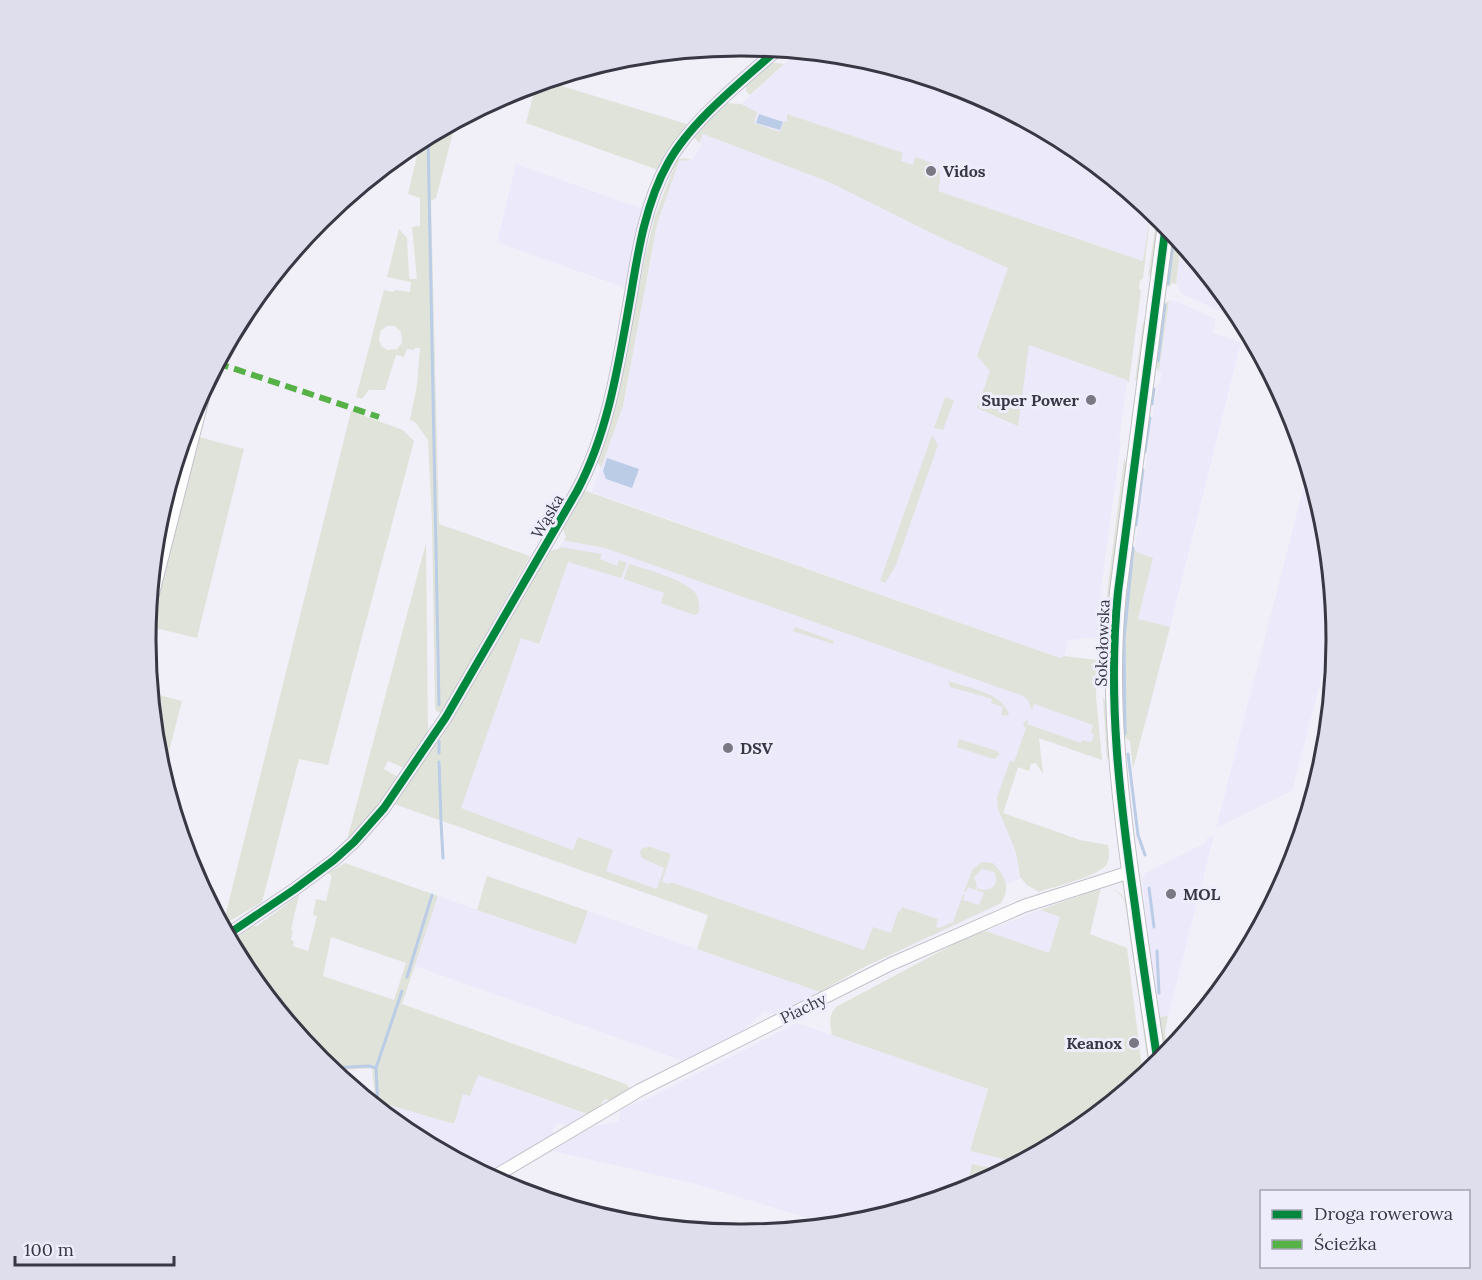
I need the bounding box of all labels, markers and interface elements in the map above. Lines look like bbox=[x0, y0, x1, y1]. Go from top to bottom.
place label: Vidos bbox=[943, 161, 986, 181]
marker: Vidos bbox=[924, 164, 938, 178]
place label: Super Power bbox=[982, 390, 1079, 410]
marker: Super Power bbox=[1084, 393, 1098, 407]
street label: Wąska bbox=[526, 490, 568, 542]
street label: Sokołowska bbox=[1090, 599, 1114, 687]
place label: DSV bbox=[740, 738, 774, 758]
marker: DSV bbox=[721, 741, 735, 755]
place label: MOL bbox=[1183, 884, 1220, 904]
marker: MOL bbox=[1164, 887, 1178, 901]
street label: Piachy bbox=[777, 988, 830, 1028]
place label: Keanox bbox=[1066, 1033, 1122, 1053]
marker: Keanox bbox=[1127, 1036, 1141, 1050]
legend bbox=[1260, 1190, 1470, 1268]
text: Droga rowerowa bbox=[1314, 1202, 1453, 1225]
scale bar bbox=[15, 1229, 174, 1267]
text: Ścieżka bbox=[1314, 1232, 1377, 1255]
text: 100 m bbox=[24, 1238, 74, 1261]

